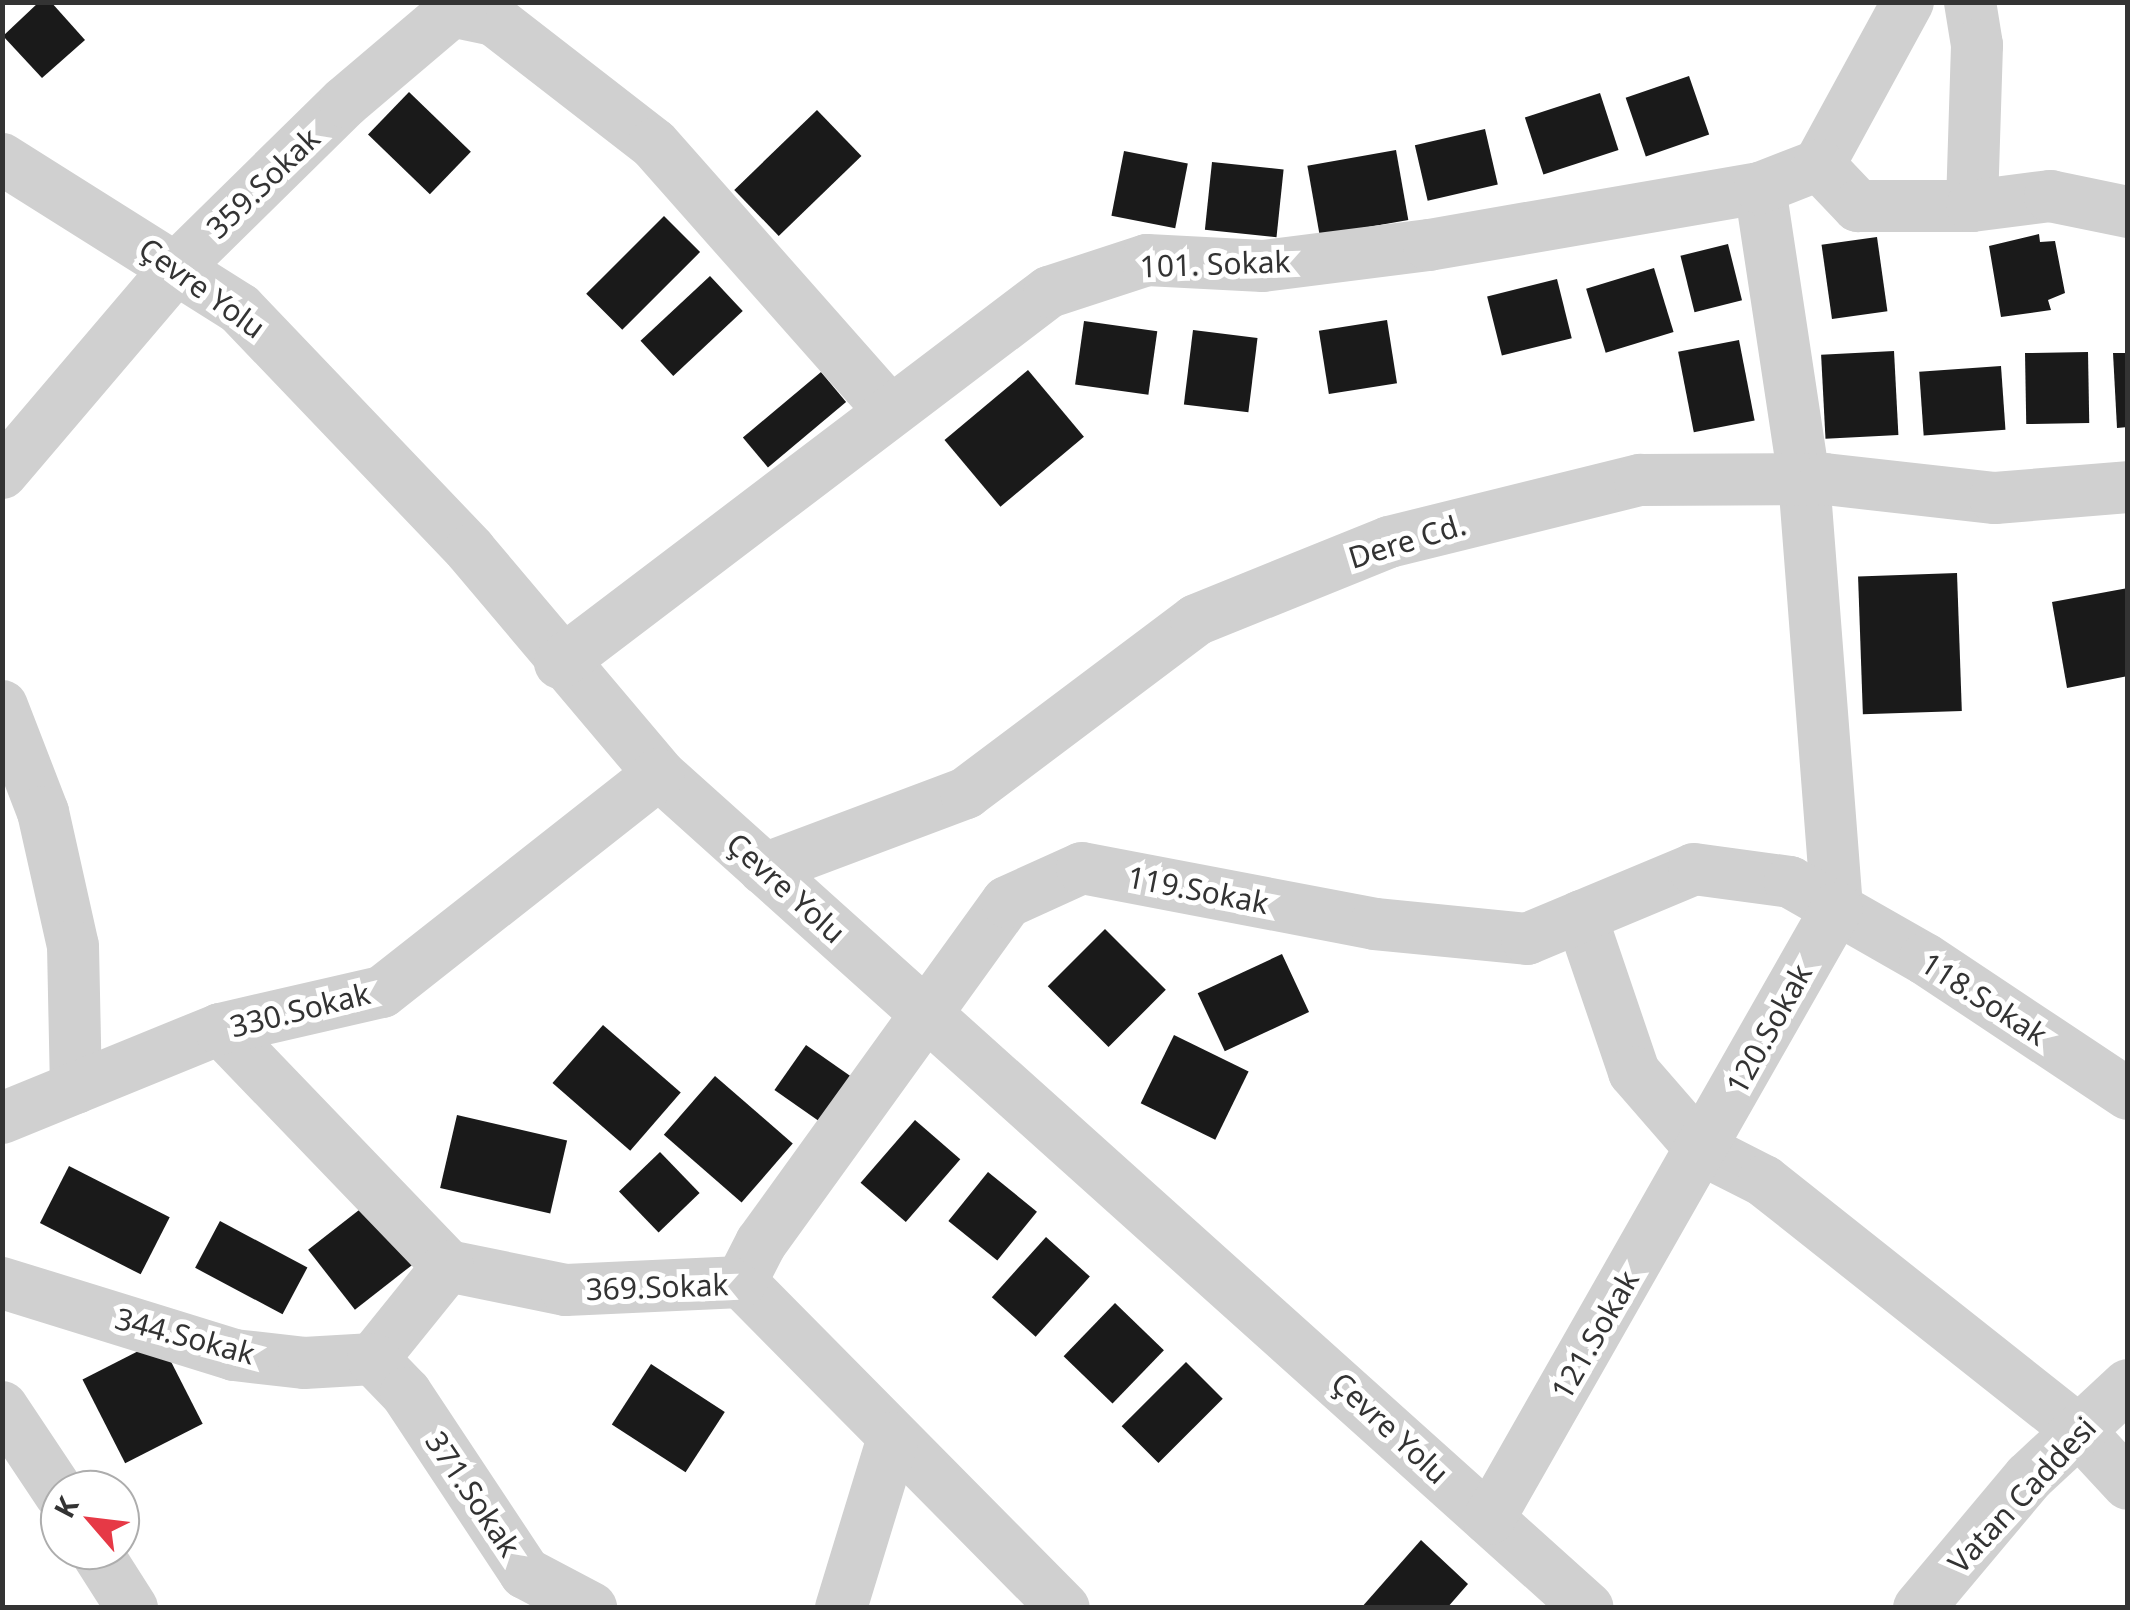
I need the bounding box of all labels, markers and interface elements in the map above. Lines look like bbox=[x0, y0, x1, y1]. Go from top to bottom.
street label: 359.Sokak bbox=[199, 120, 327, 246]
street label: Çevre Yolu bbox=[132, 230, 272, 346]
street label: 101. Sokak bbox=[1139, 243, 1291, 285]
street label: Dere Cd. bbox=[1344, 506, 1470, 576]
street label: Çevre Yolu bbox=[719, 825, 853, 951]
street label: 119.Sokak bbox=[1124, 859, 1272, 921]
street label: 118.Sokak bbox=[1914, 945, 2054, 1053]
street label: 120.Sokak bbox=[1719, 958, 1819, 1100]
street label: 330.Sokak bbox=[226, 975, 374, 1045]
street label: 121.Sokak bbox=[1544, 1264, 1646, 1406]
street label: 369.Sokak bbox=[585, 1267, 729, 1307]
street label: 344.Sokak bbox=[111, 1300, 259, 1372]
street label: Çevre Yolu bbox=[1324, 1365, 1456, 1491]
street label: Vatan Caddesi bbox=[1941, 1410, 2103, 1580]
street label: 371.Sokak bbox=[418, 1425, 528, 1563]
north arrow bbox=[40, 1470, 140, 1570]
text: K bbox=[44, 1490, 86, 1524]

